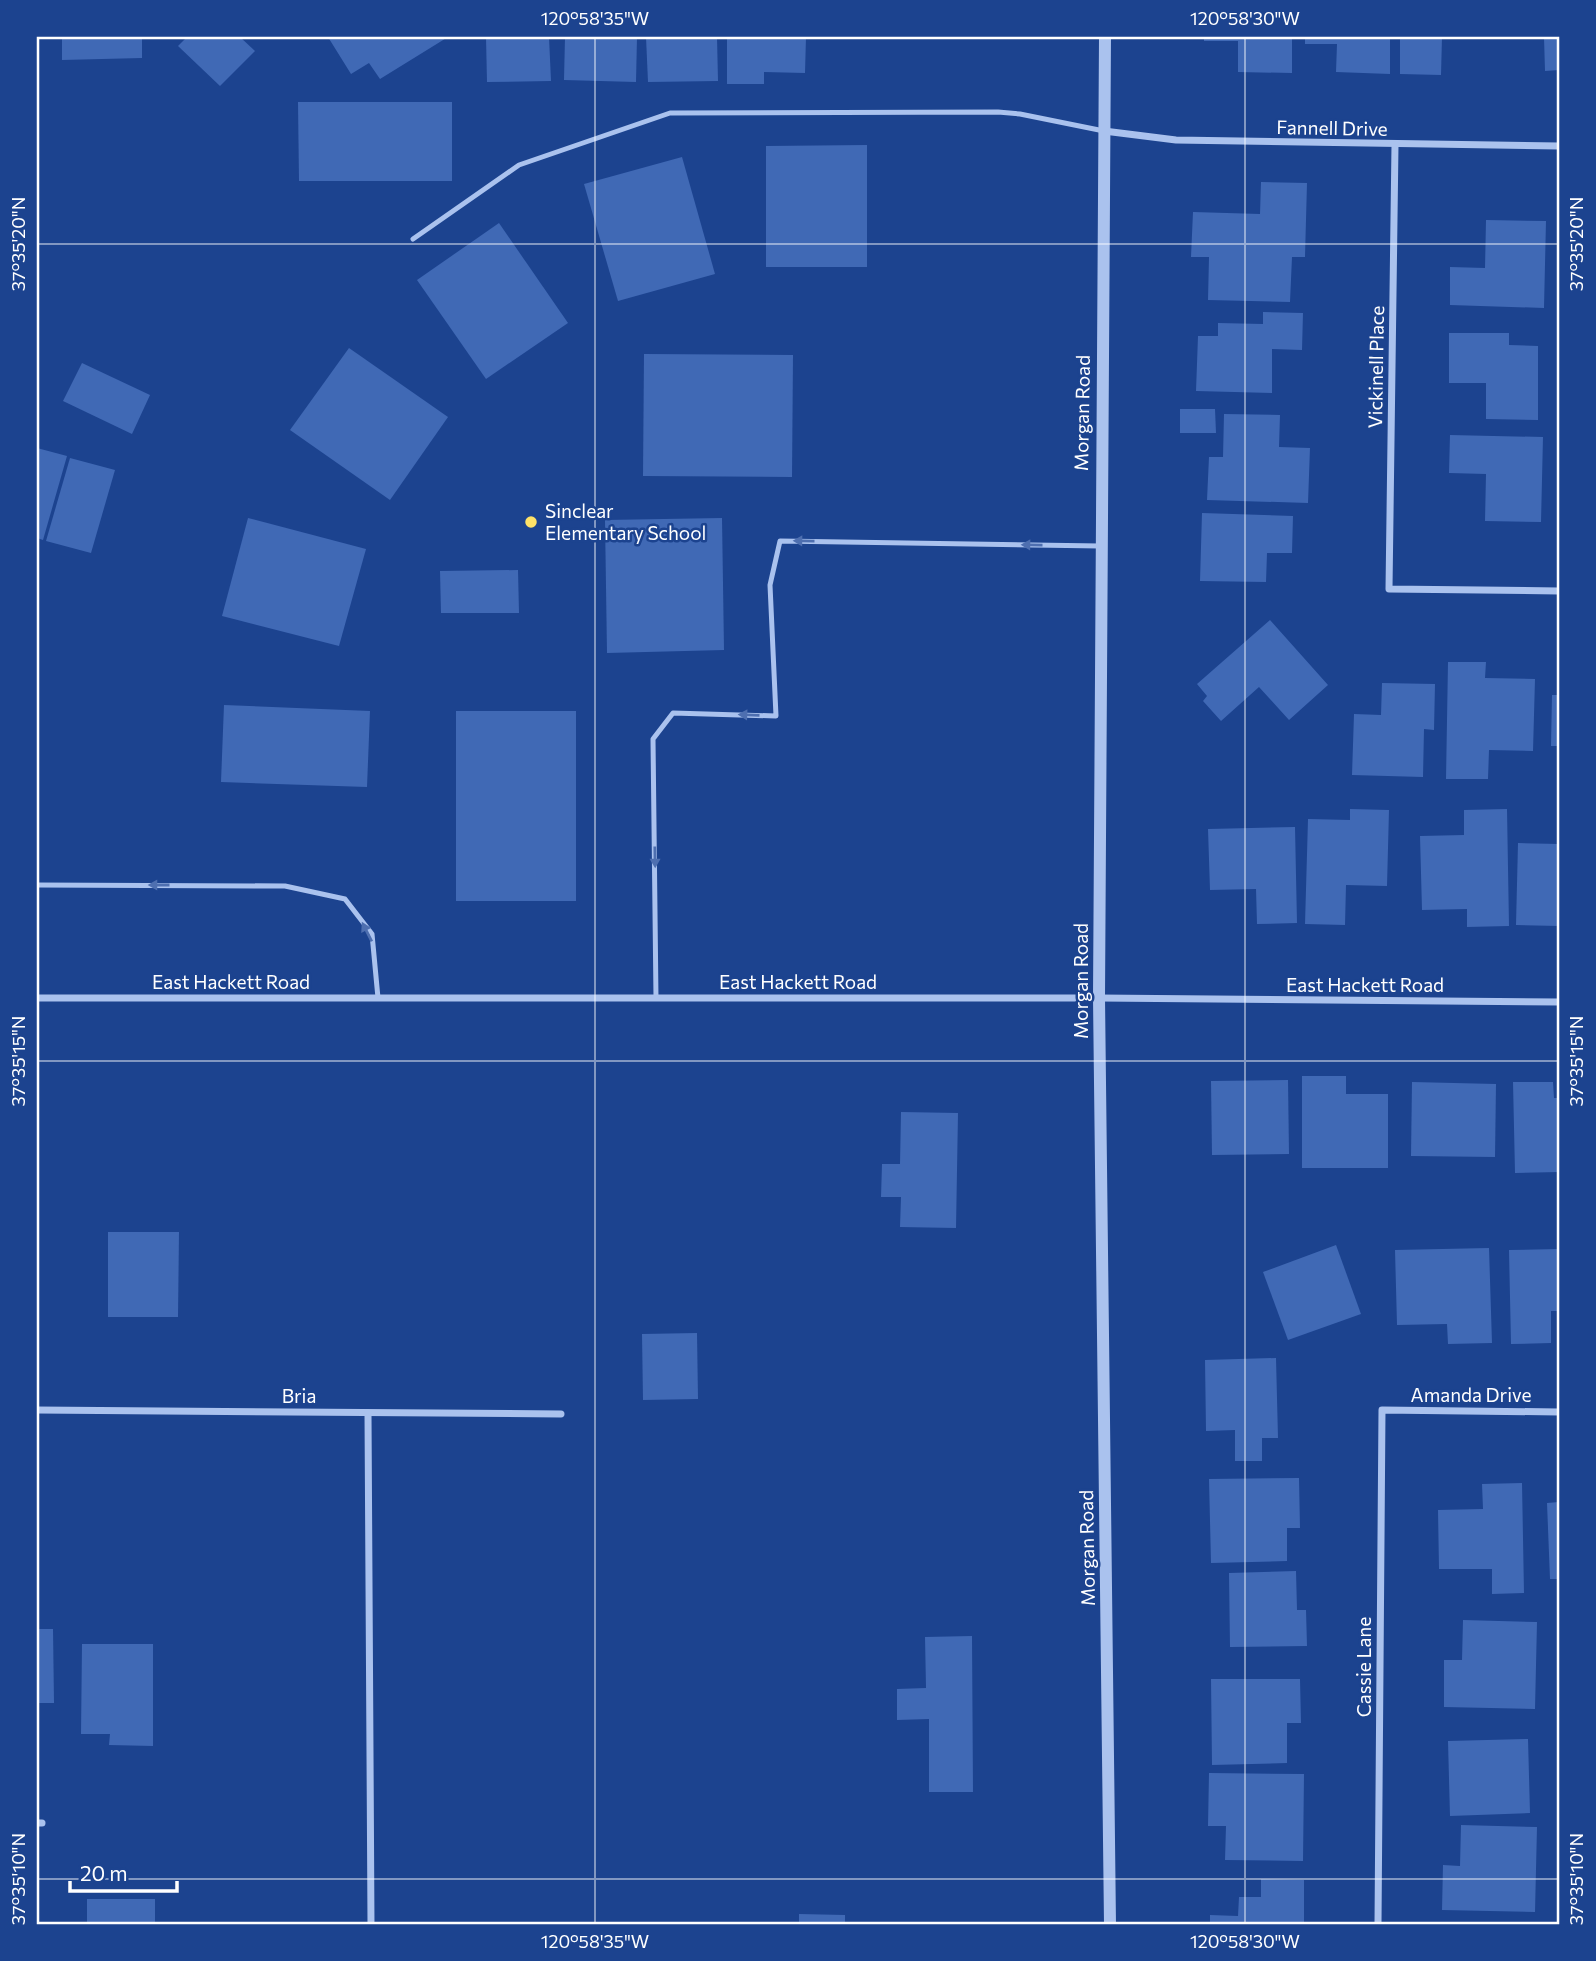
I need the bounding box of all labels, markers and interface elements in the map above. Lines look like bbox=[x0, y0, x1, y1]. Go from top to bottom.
text: 120°58'35"W bbox=[541, 7, 649, 29]
text: 120°58'30"W bbox=[1190, 7, 1300, 29]
street label: Fannell Drive bbox=[1276, 115, 1388, 140]
text: 37°35'20"N bbox=[7, 197, 29, 291]
text: 37°35'20"N bbox=[1565, 197, 1587, 291]
street label: Vickinell Place bbox=[1363, 305, 1388, 429]
street label: Morgan Road bbox=[1069, 355, 1094, 471]
place label: Sinclear Elementary School bbox=[545, 499, 706, 544]
marker: Sinclear Elementary School bbox=[523, 514, 539, 530]
one-way arrow bbox=[793, 535, 815, 547]
one-way arrow bbox=[1021, 539, 1043, 550]
one-way arrow bbox=[738, 709, 760, 721]
one-way arrow bbox=[649, 847, 660, 869]
one-way arrow bbox=[148, 879, 170, 891]
one-way arrow bbox=[362, 921, 374, 941]
street label: Morgan Road bbox=[1069, 923, 1092, 1039]
street label: East Hackett Road bbox=[152, 970, 310, 993]
street label: East Hackett Road bbox=[719, 970, 877, 993]
street label: East Hackett Road bbox=[1286, 973, 1444, 996]
text: 37°35'15"N bbox=[7, 1016, 29, 1106]
text: 37°35'15"N bbox=[1565, 1016, 1587, 1106]
street label: Amanda Drive bbox=[1411, 1383, 1531, 1406]
street label: Bria bbox=[282, 1384, 316, 1407]
street label: Morgan Road bbox=[1074, 1490, 1099, 1606]
street label: Cassie Lane bbox=[1352, 1617, 1375, 1717]
text: 37°35'10"N bbox=[7, 1833, 29, 1925]
text: 37°35'10"N bbox=[1565, 1833, 1587, 1925]
scale bar bbox=[70, 1849, 177, 1893]
text: 20 m bbox=[80, 1860, 128, 1885]
text: 120°58'35"W bbox=[541, 1930, 649, 1952]
text: 120°58'30"W bbox=[1190, 1930, 1300, 1952]

